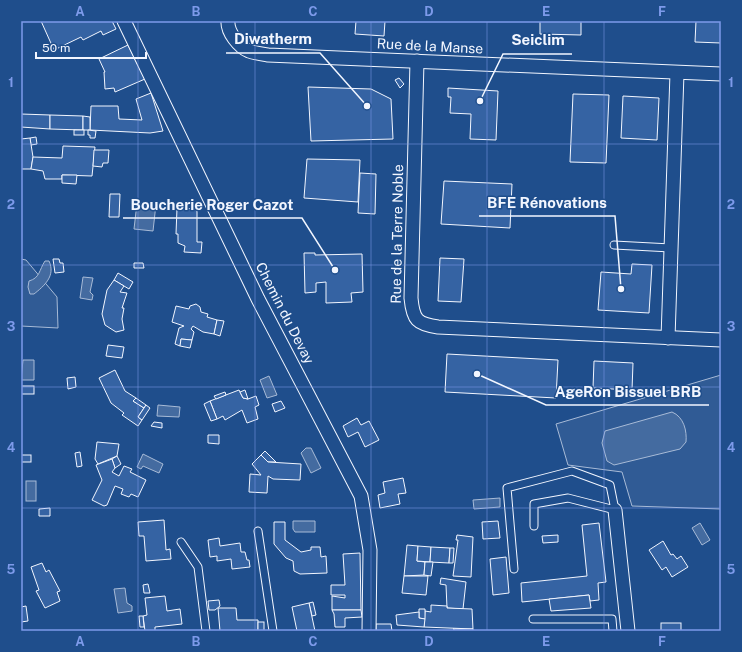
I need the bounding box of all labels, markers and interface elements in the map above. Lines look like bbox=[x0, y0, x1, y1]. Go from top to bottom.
text: A bbox=[75, 4, 85, 19]
text: B bbox=[192, 4, 201, 19]
text: C bbox=[308, 4, 318, 19]
text: D bbox=[424, 4, 434, 19]
text: E bbox=[542, 4, 550, 19]
text: F bbox=[658, 4, 666, 19]
callout: Diwatherm bbox=[226, 26, 320, 53]
callout: Seiclim bbox=[503, 27, 572, 54]
text: Diwatherm bbox=[234, 30, 312, 47]
text: Seiclim bbox=[511, 31, 565, 48]
scale bar bbox=[36, 34, 146, 60]
street label: Rue de la Manse bbox=[376, 35, 484, 57]
text: 50 m bbox=[42, 41, 70, 55]
text: 1 bbox=[8, 75, 14, 90]
text: 1 bbox=[728, 75, 734, 90]
street label: Rue de la Terre Noble bbox=[388, 164, 406, 304]
callout: BFE Rénovations bbox=[479, 189, 615, 216]
callout: Boucherie Roger Cazot bbox=[123, 191, 302, 218]
text: BFE Rénovations bbox=[487, 194, 607, 211]
text: Boucherie Roger Cazot bbox=[131, 196, 293, 213]
text: 2 bbox=[7, 197, 15, 212]
text: 2 bbox=[727, 197, 735, 212]
street label: Chemin du Devay bbox=[252, 260, 318, 367]
text: 3 bbox=[7, 319, 16, 334]
text: 3 bbox=[727, 319, 736, 334]
callout: AgeRon Bissuel BRB bbox=[546, 378, 709, 405]
text: AgeRon Bissuel BRB bbox=[555, 383, 701, 400]
text: 4 bbox=[7, 440, 16, 455]
text: 4 bbox=[727, 440, 736, 455]
text: 5 bbox=[7, 562, 16, 577]
text: 5 bbox=[727, 562, 736, 577]
text: A bbox=[75, 634, 85, 649]
text: B bbox=[192, 634, 201, 649]
text: C bbox=[308, 634, 318, 649]
text: D bbox=[424, 634, 434, 649]
text: E bbox=[542, 634, 550, 649]
text: F bbox=[658, 634, 666, 649]

